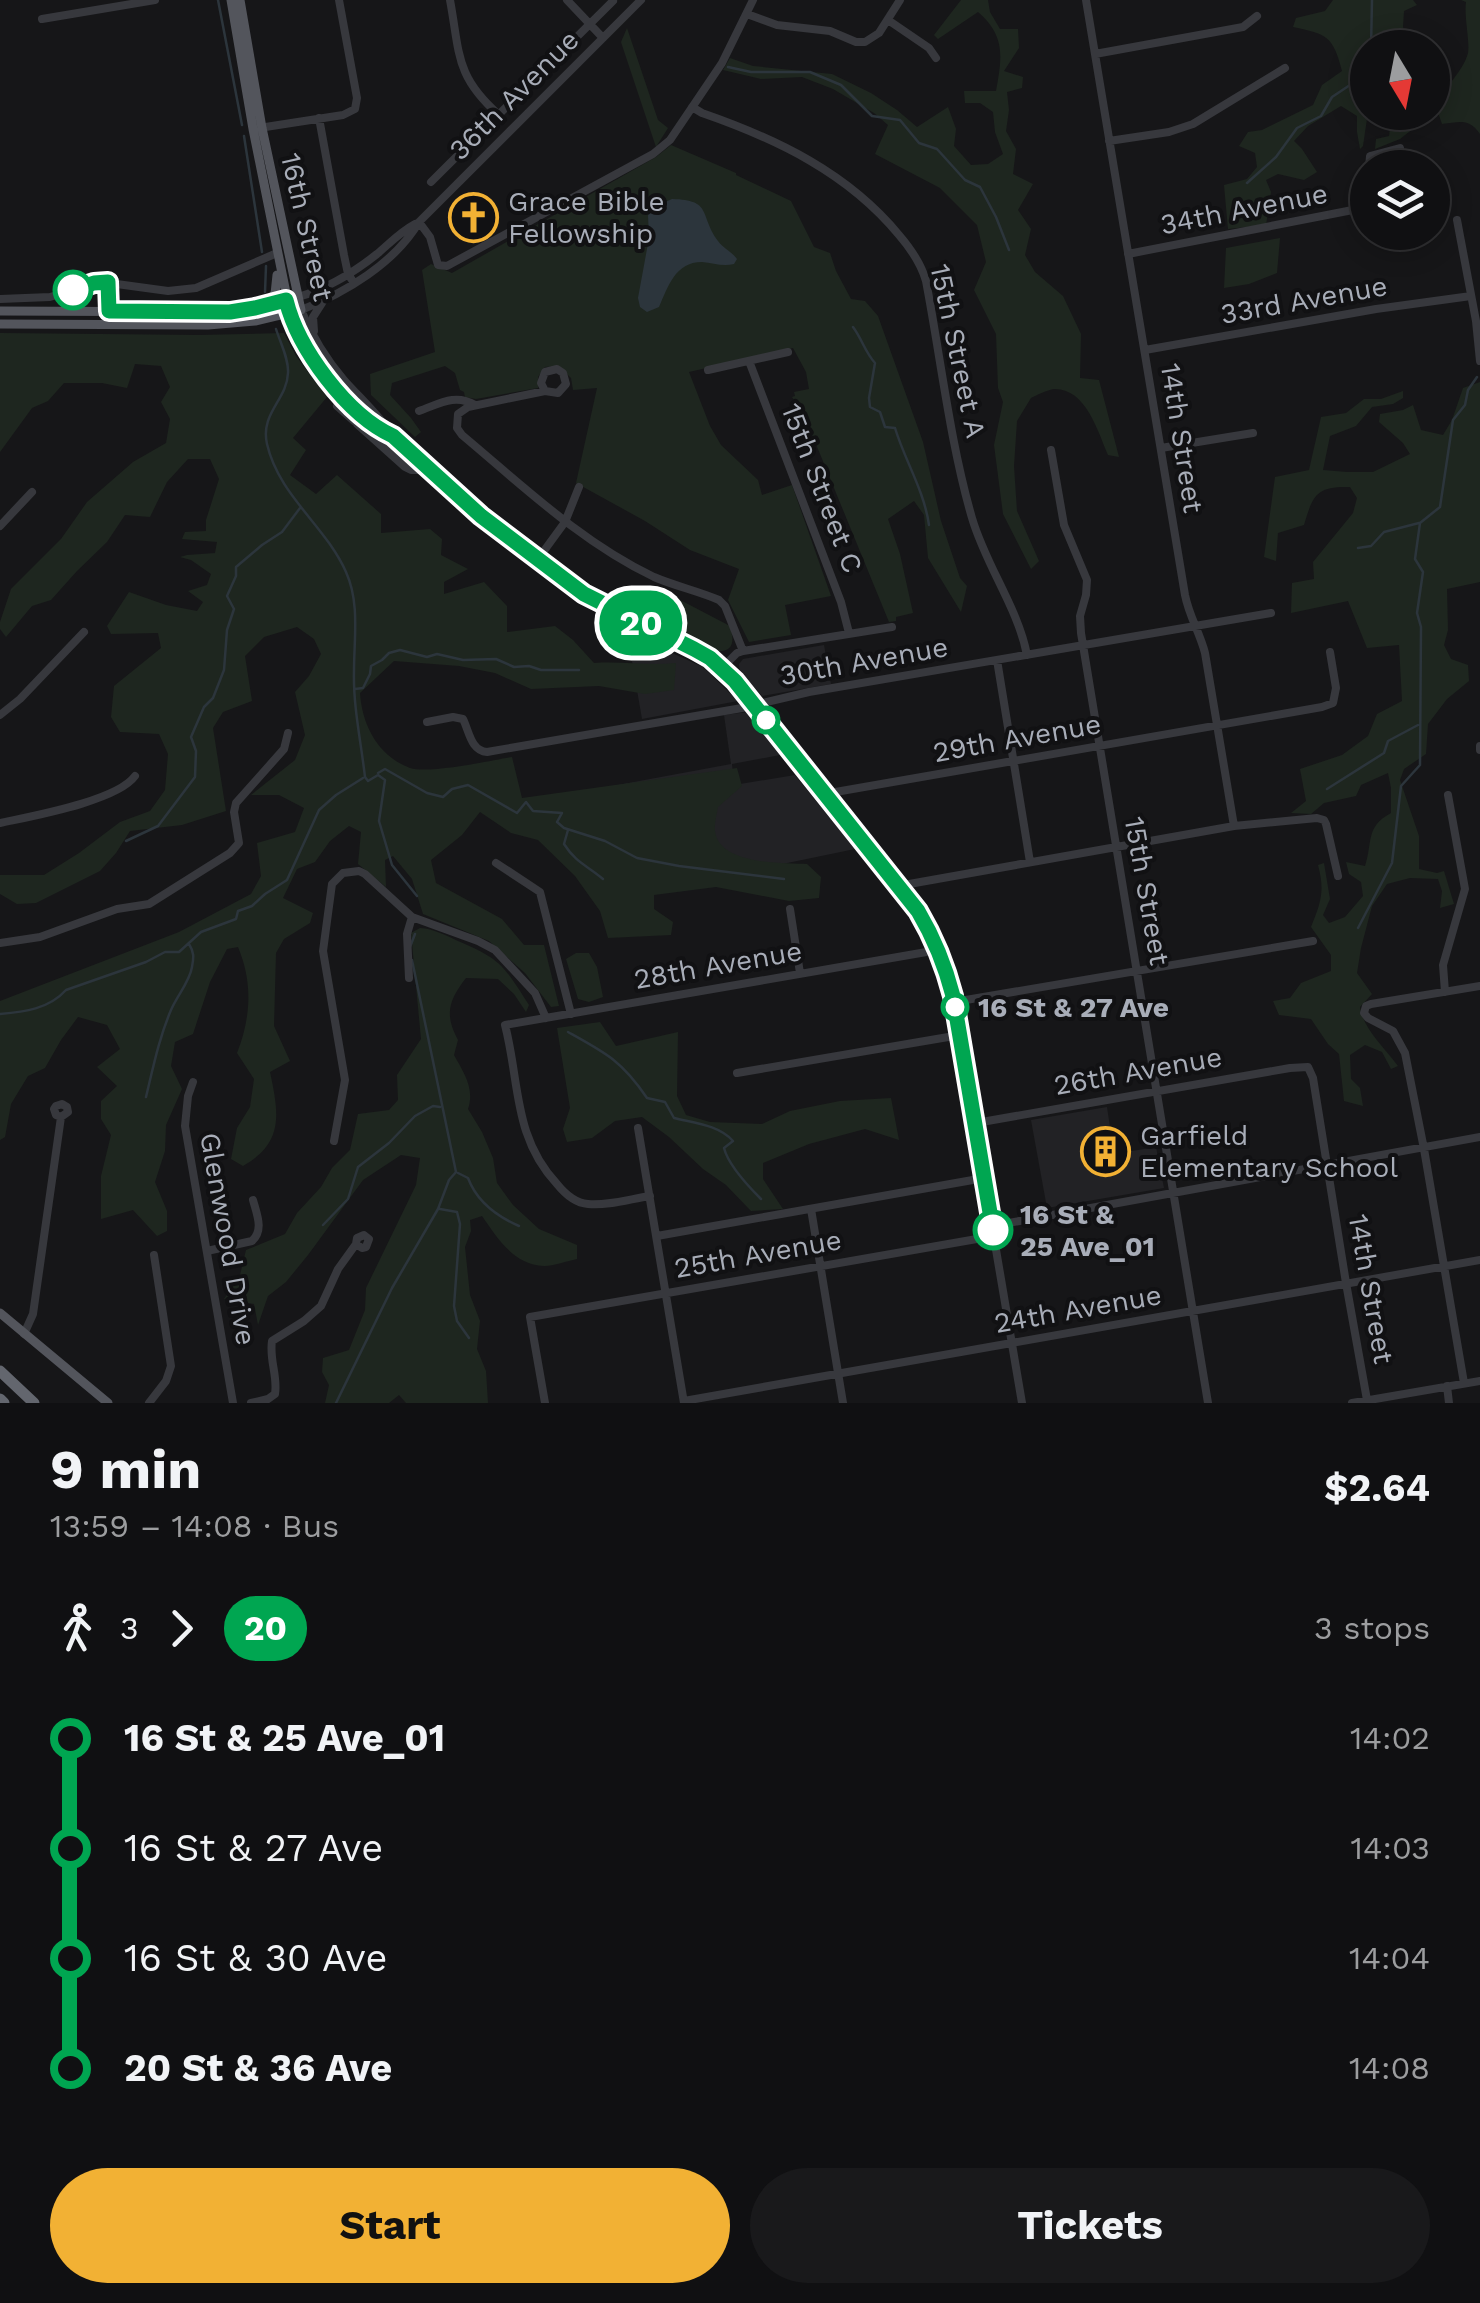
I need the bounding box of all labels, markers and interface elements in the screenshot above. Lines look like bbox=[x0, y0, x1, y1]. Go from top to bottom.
street label: 36th Avenue bbox=[442, 23, 586, 167]
north arrow bbox=[1350, 30, 1450, 130]
map controls bbox=[1350, 30, 1450, 250]
street label: 16th Street bbox=[274, 150, 340, 304]
button: layers bbox=[1350, 150, 1450, 250]
street label: 34th Avenue bbox=[1157, 177, 1331, 241]
place label: Grace Bible Fellowship bbox=[508, 185, 665, 250]
church icon: Grace Bible Fellowship bbox=[447, 191, 499, 243]
street label: 15th Street A bbox=[923, 261, 993, 441]
street label: 33rd Avenue bbox=[1218, 269, 1390, 331]
unlabelled marker bbox=[54, 271, 92, 309]
street label: 14th Street bbox=[1154, 361, 1210, 515]
street label: 15th Street C bbox=[775, 399, 869, 577]
line badge: 20 bbox=[596, 590, 686, 656]
text: 20 bbox=[619, 602, 663, 644]
street label: 30th Avenue bbox=[777, 630, 951, 692]
unlabelled marker bbox=[753, 707, 779, 733]
street label: 29th Avenue bbox=[930, 707, 1104, 769]
street label: 15th Street bbox=[1118, 814, 1176, 968]
street label: 28th Avenue bbox=[631, 934, 805, 996]
place label: 16 St & 27 Ave bbox=[978, 991, 1169, 1024]
marker: 16 St & 27 Ave bbox=[942, 994, 968, 1020]
street label: 26th Avenue bbox=[1051, 1040, 1225, 1102]
place label: Garfield Elementary School bbox=[1140, 1119, 1398, 1184]
building icon: Garfield Elementary School bbox=[1079, 1125, 1131, 1177]
street label: Glenwood Drive bbox=[193, 1130, 263, 1348]
place label: 16 St & 25 Ave_01 bbox=[1020, 1198, 1155, 1263]
marker: 16 St & 25 Ave_01 bbox=[974, 1211, 1012, 1249]
street label: 14th Street bbox=[1342, 1212, 1400, 1366]
street label: 25th Avenue bbox=[672, 1223, 844, 1285]
street label: 24th Avenue bbox=[992, 1278, 1164, 1340]
text: 9 min bbox=[50, 1437, 201, 1501]
text: $2.64 bbox=[1324, 1466, 1430, 1510]
text: 13:59 – 14:08 · Bus bbox=[50, 1507, 339, 1545]
icon: walk bbox=[50, 1601, 105, 1656]
icon: forward bbox=[154, 1601, 209, 1656]
text: 20 bbox=[244, 1607, 287, 1649]
text: 3 bbox=[120, 1609, 139, 1647]
text: 3 stops bbox=[1314, 1609, 1430, 1647]
text: 16 St & 25 Ave_01 bbox=[124, 1716, 445, 1760]
text: 14:02 bbox=[1350, 1719, 1430, 1757]
text: 16 St & 27 Ave bbox=[124, 1826, 383, 1870]
text: 14:03 bbox=[1351, 1829, 1430, 1867]
text: 16 St & 30 Ave bbox=[124, 1936, 388, 1980]
text: 14:04 bbox=[1349, 1939, 1430, 1977]
text: 20 St & 36 Ave bbox=[124, 2046, 392, 2090]
text: 14:08 bbox=[1349, 2049, 1430, 2087]
button: Start bbox=[50, 2168, 730, 2283]
button: Tickets bbox=[750, 2168, 1430, 2283]

